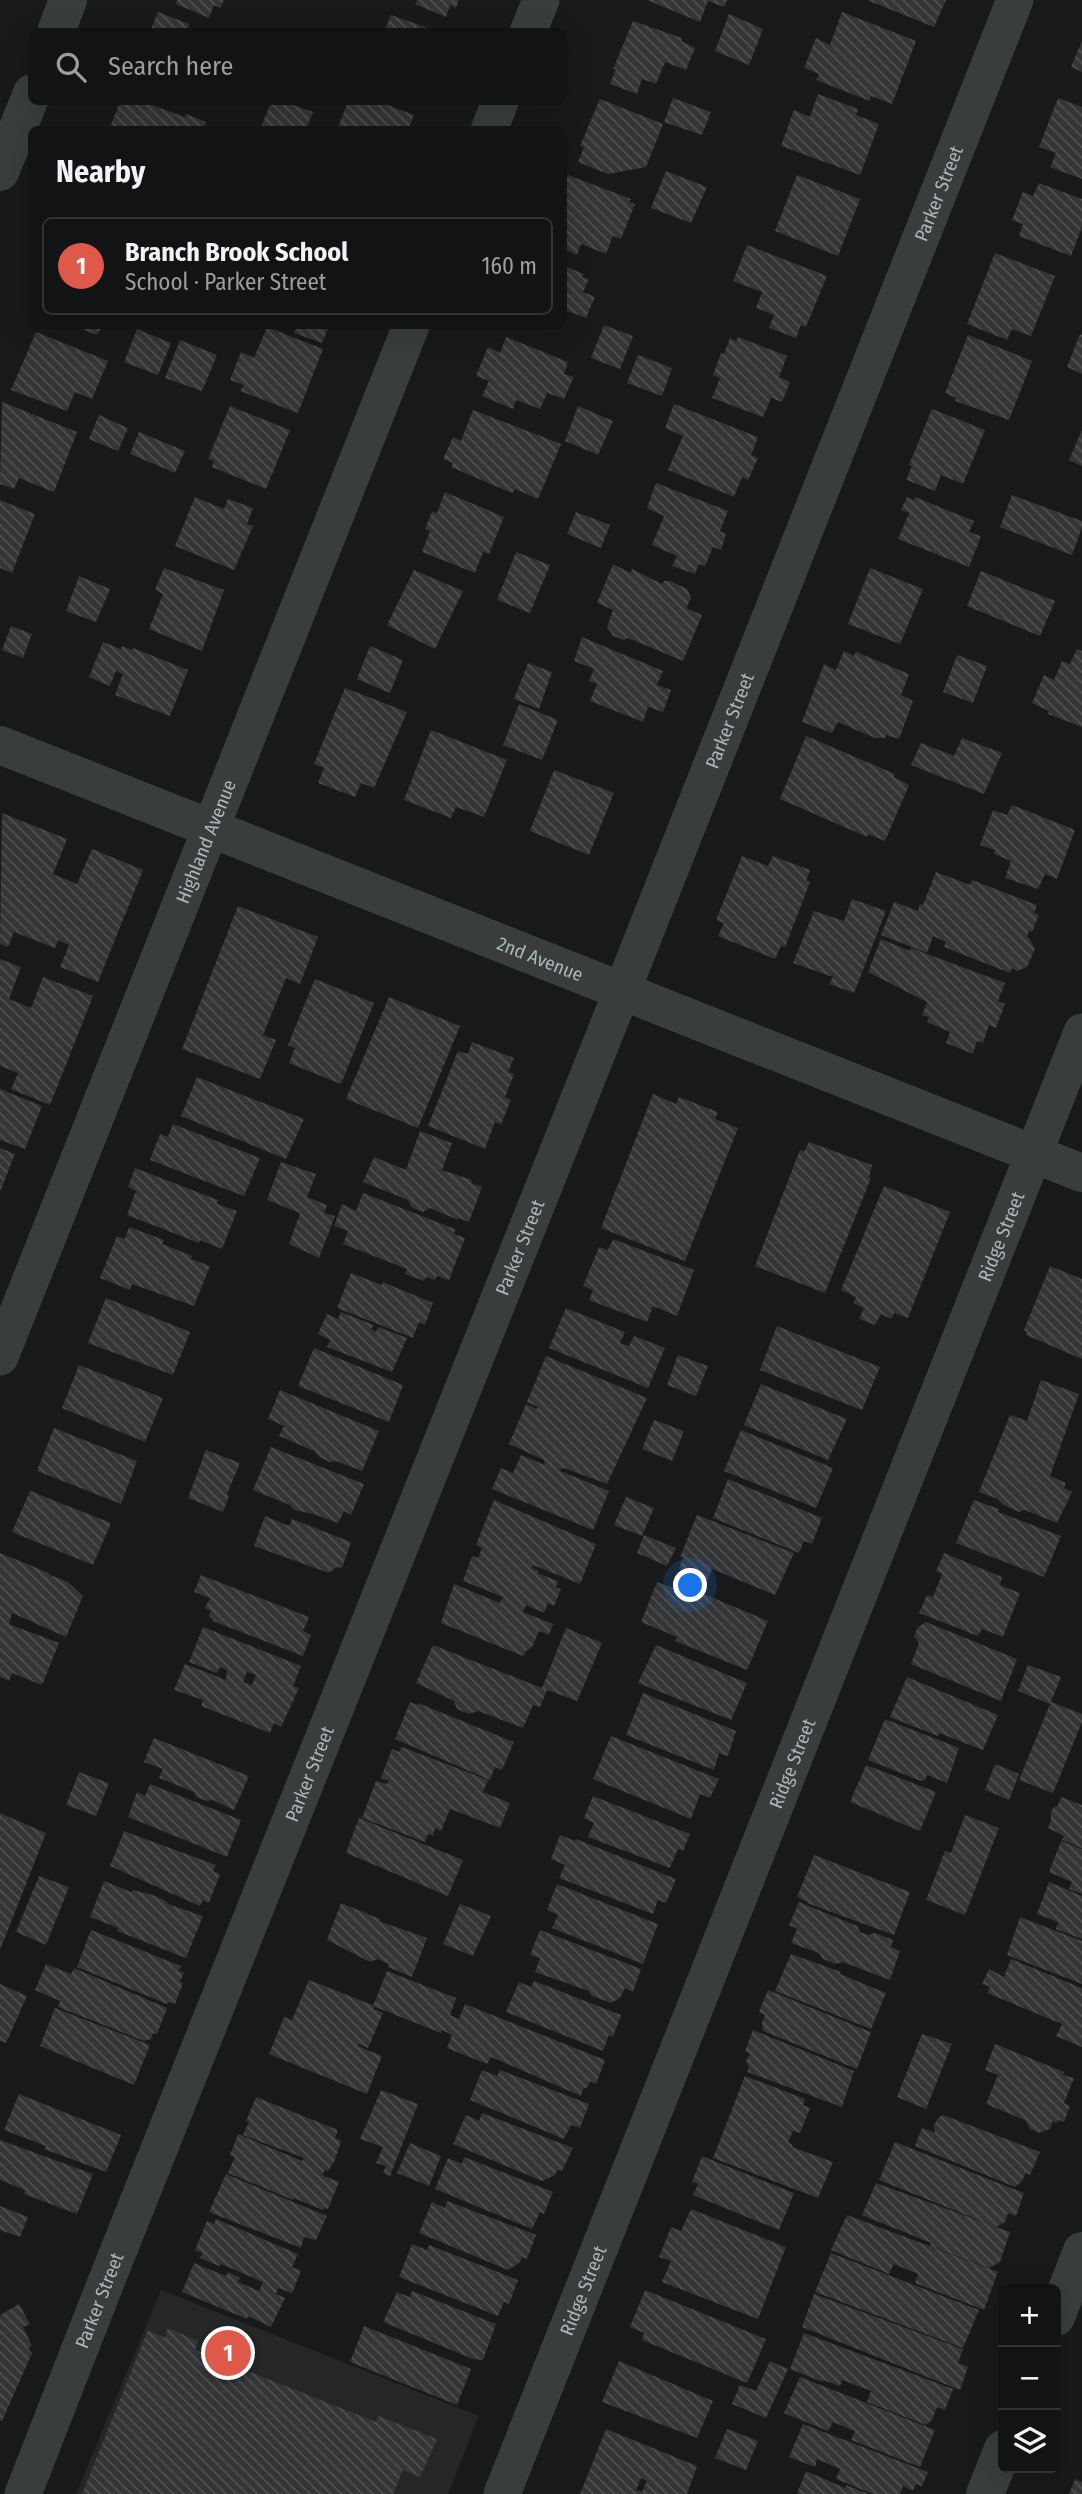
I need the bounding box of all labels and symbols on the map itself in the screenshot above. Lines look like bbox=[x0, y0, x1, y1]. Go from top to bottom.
street label: Parker Street bbox=[909, 142, 968, 245]
street label: Parker Street bbox=[700, 669, 759, 772]
street label: Highland Avenue bbox=[171, 776, 241, 907]
street label: 2nd Avenue bbox=[494, 932, 586, 986]
street label: Ridge Street bbox=[973, 1188, 1030, 1285]
street label: Parker Street bbox=[491, 1196, 550, 1299]
your location bbox=[673, 1568, 707, 1602]
street label: Ridge Street bbox=[764, 1715, 821, 1812]
street label: Parker Street bbox=[280, 1722, 339, 1825]
street label: Ridge Street bbox=[555, 2242, 612, 2339]
street label: Parker Street bbox=[70, 2249, 129, 2352]
pin: 1 bbox=[205, 2327, 251, 2379]

